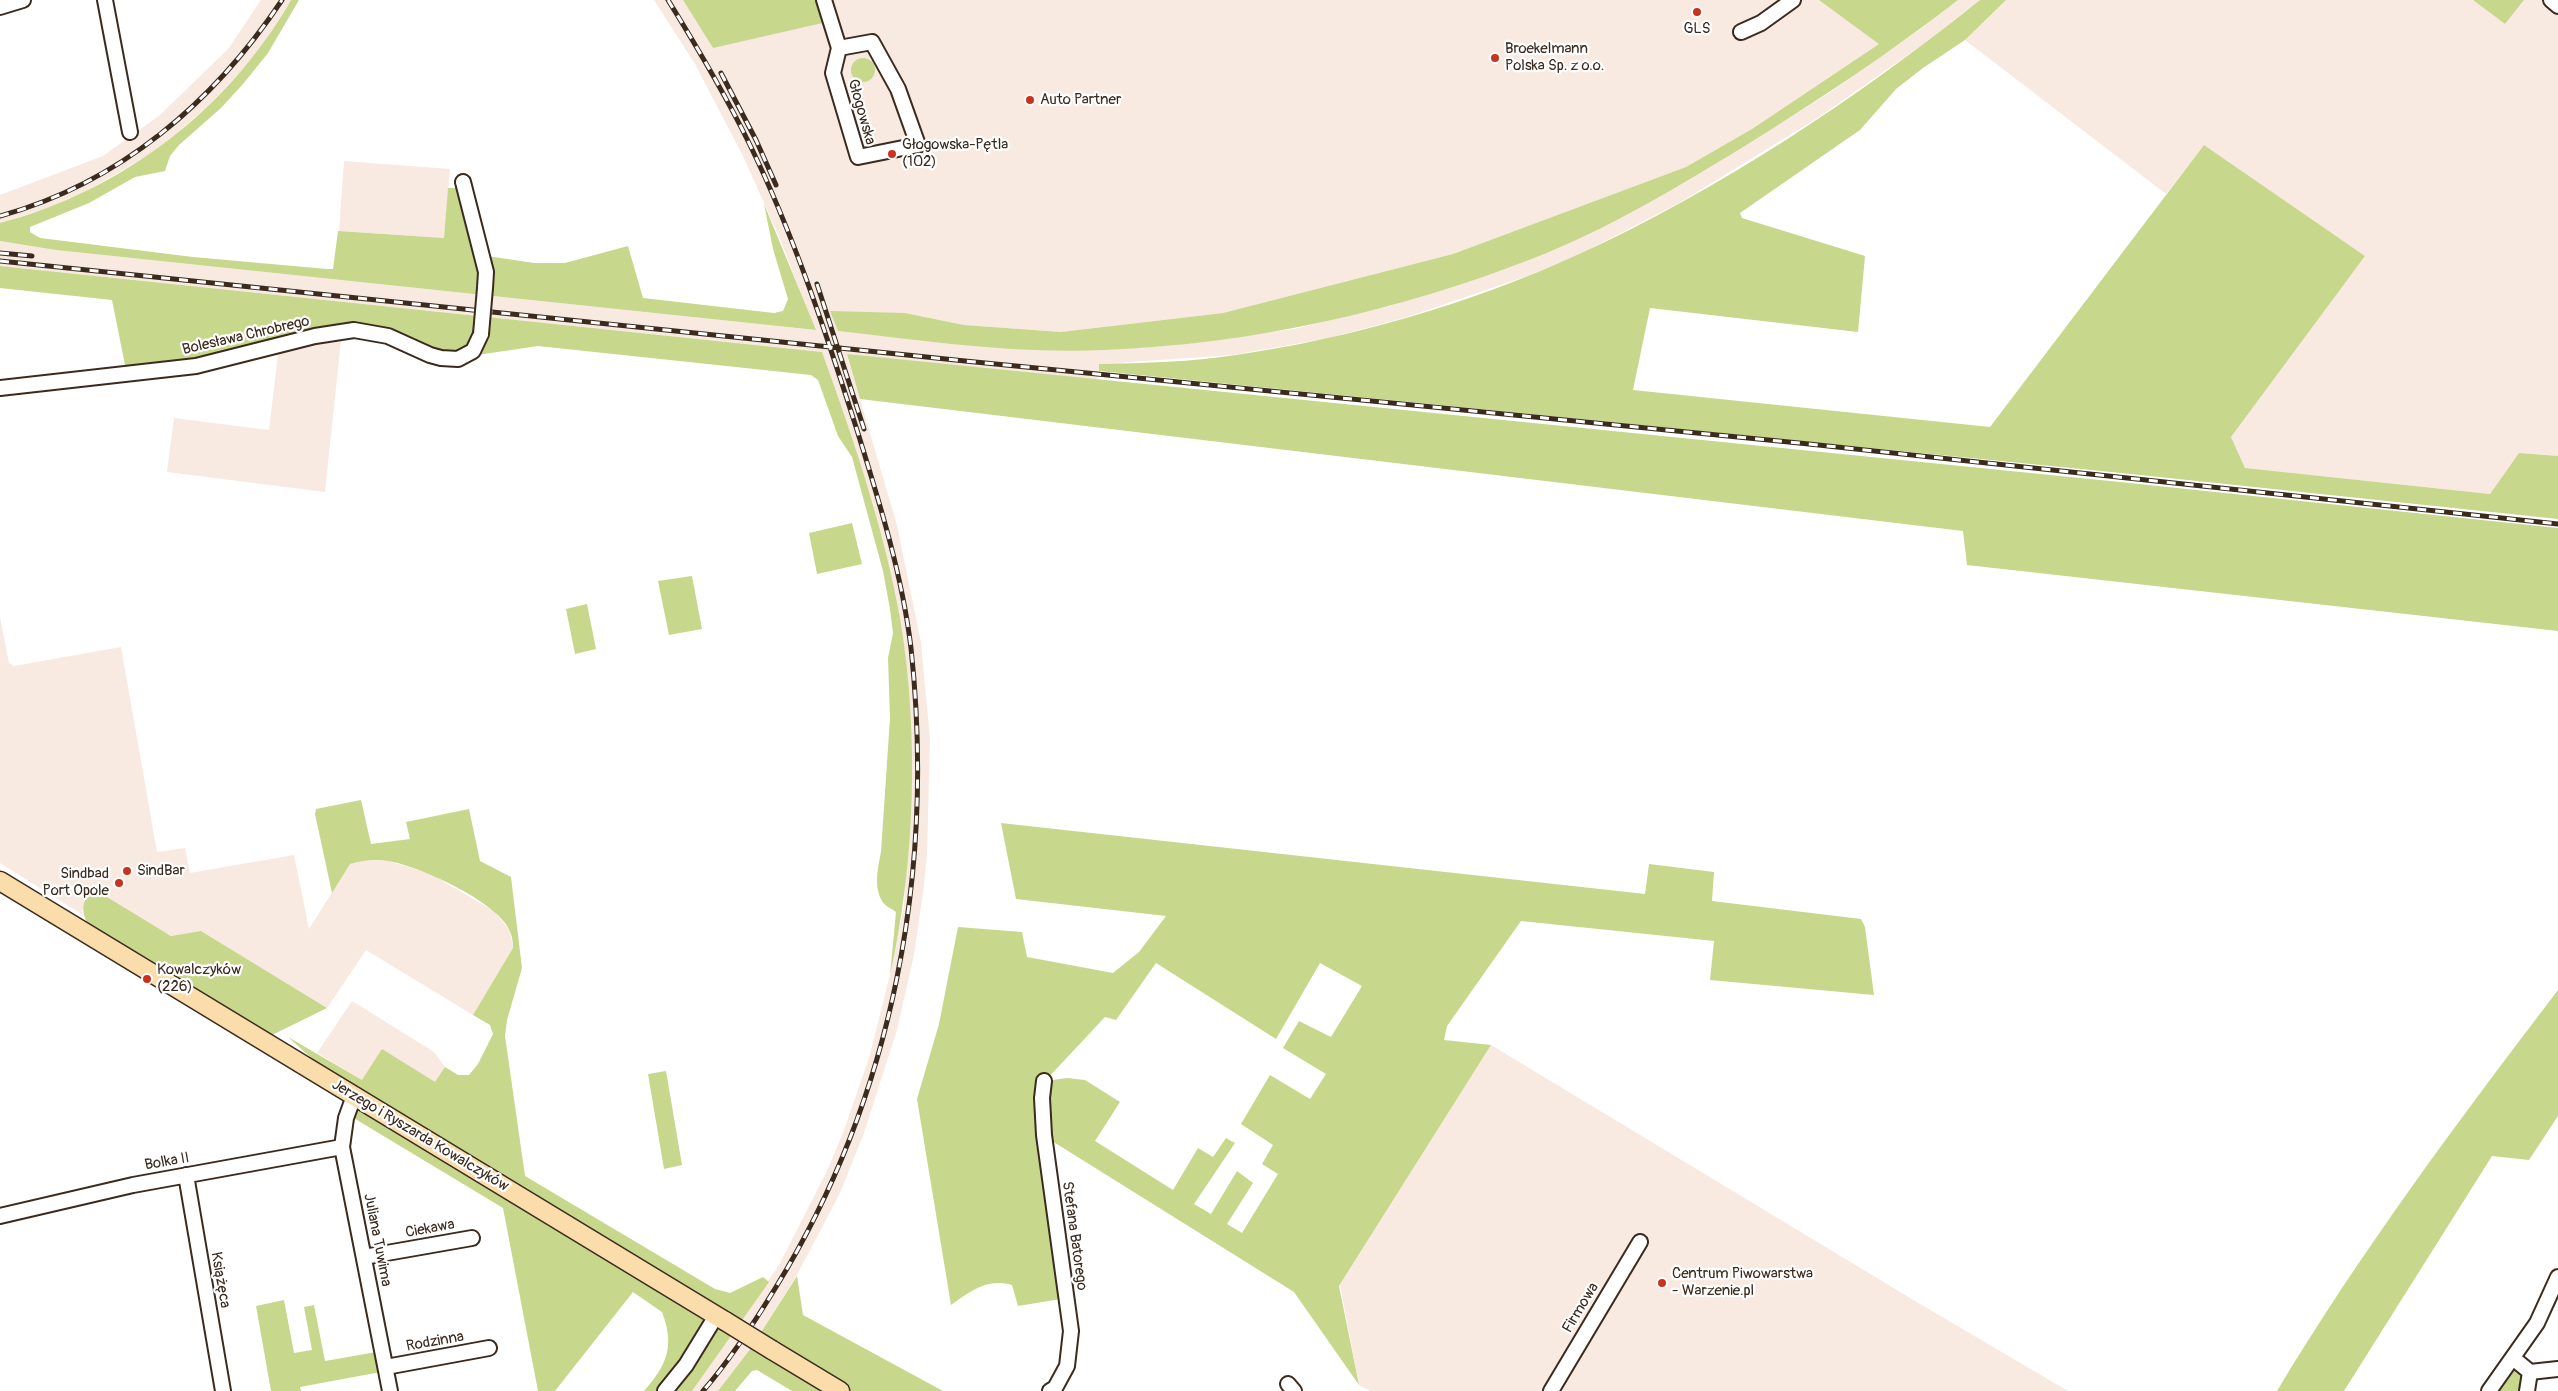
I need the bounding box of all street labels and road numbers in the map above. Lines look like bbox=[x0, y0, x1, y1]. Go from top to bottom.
street label: Głogowska bbox=[843, 77, 879, 147]
street label: Bolesława Chrobrego bbox=[181, 313, 311, 359]
street label: Jerzego i Ryszarda Kowalczyków bbox=[328, 1076, 512, 1196]
street label: Bolka II bbox=[143, 1149, 191, 1175]
street label: Stefana Batorego bbox=[1057, 1180, 1091, 1292]
street label: Juliana Tuwima bbox=[359, 1192, 395, 1288]
street label: Ciekawa bbox=[404, 1216, 456, 1242]
street label: Książęca bbox=[206, 1251, 234, 1309]
street label: Firmowa bbox=[1559, 1280, 1603, 1336]
street label: Rodzinna bbox=[405, 1328, 465, 1356]

